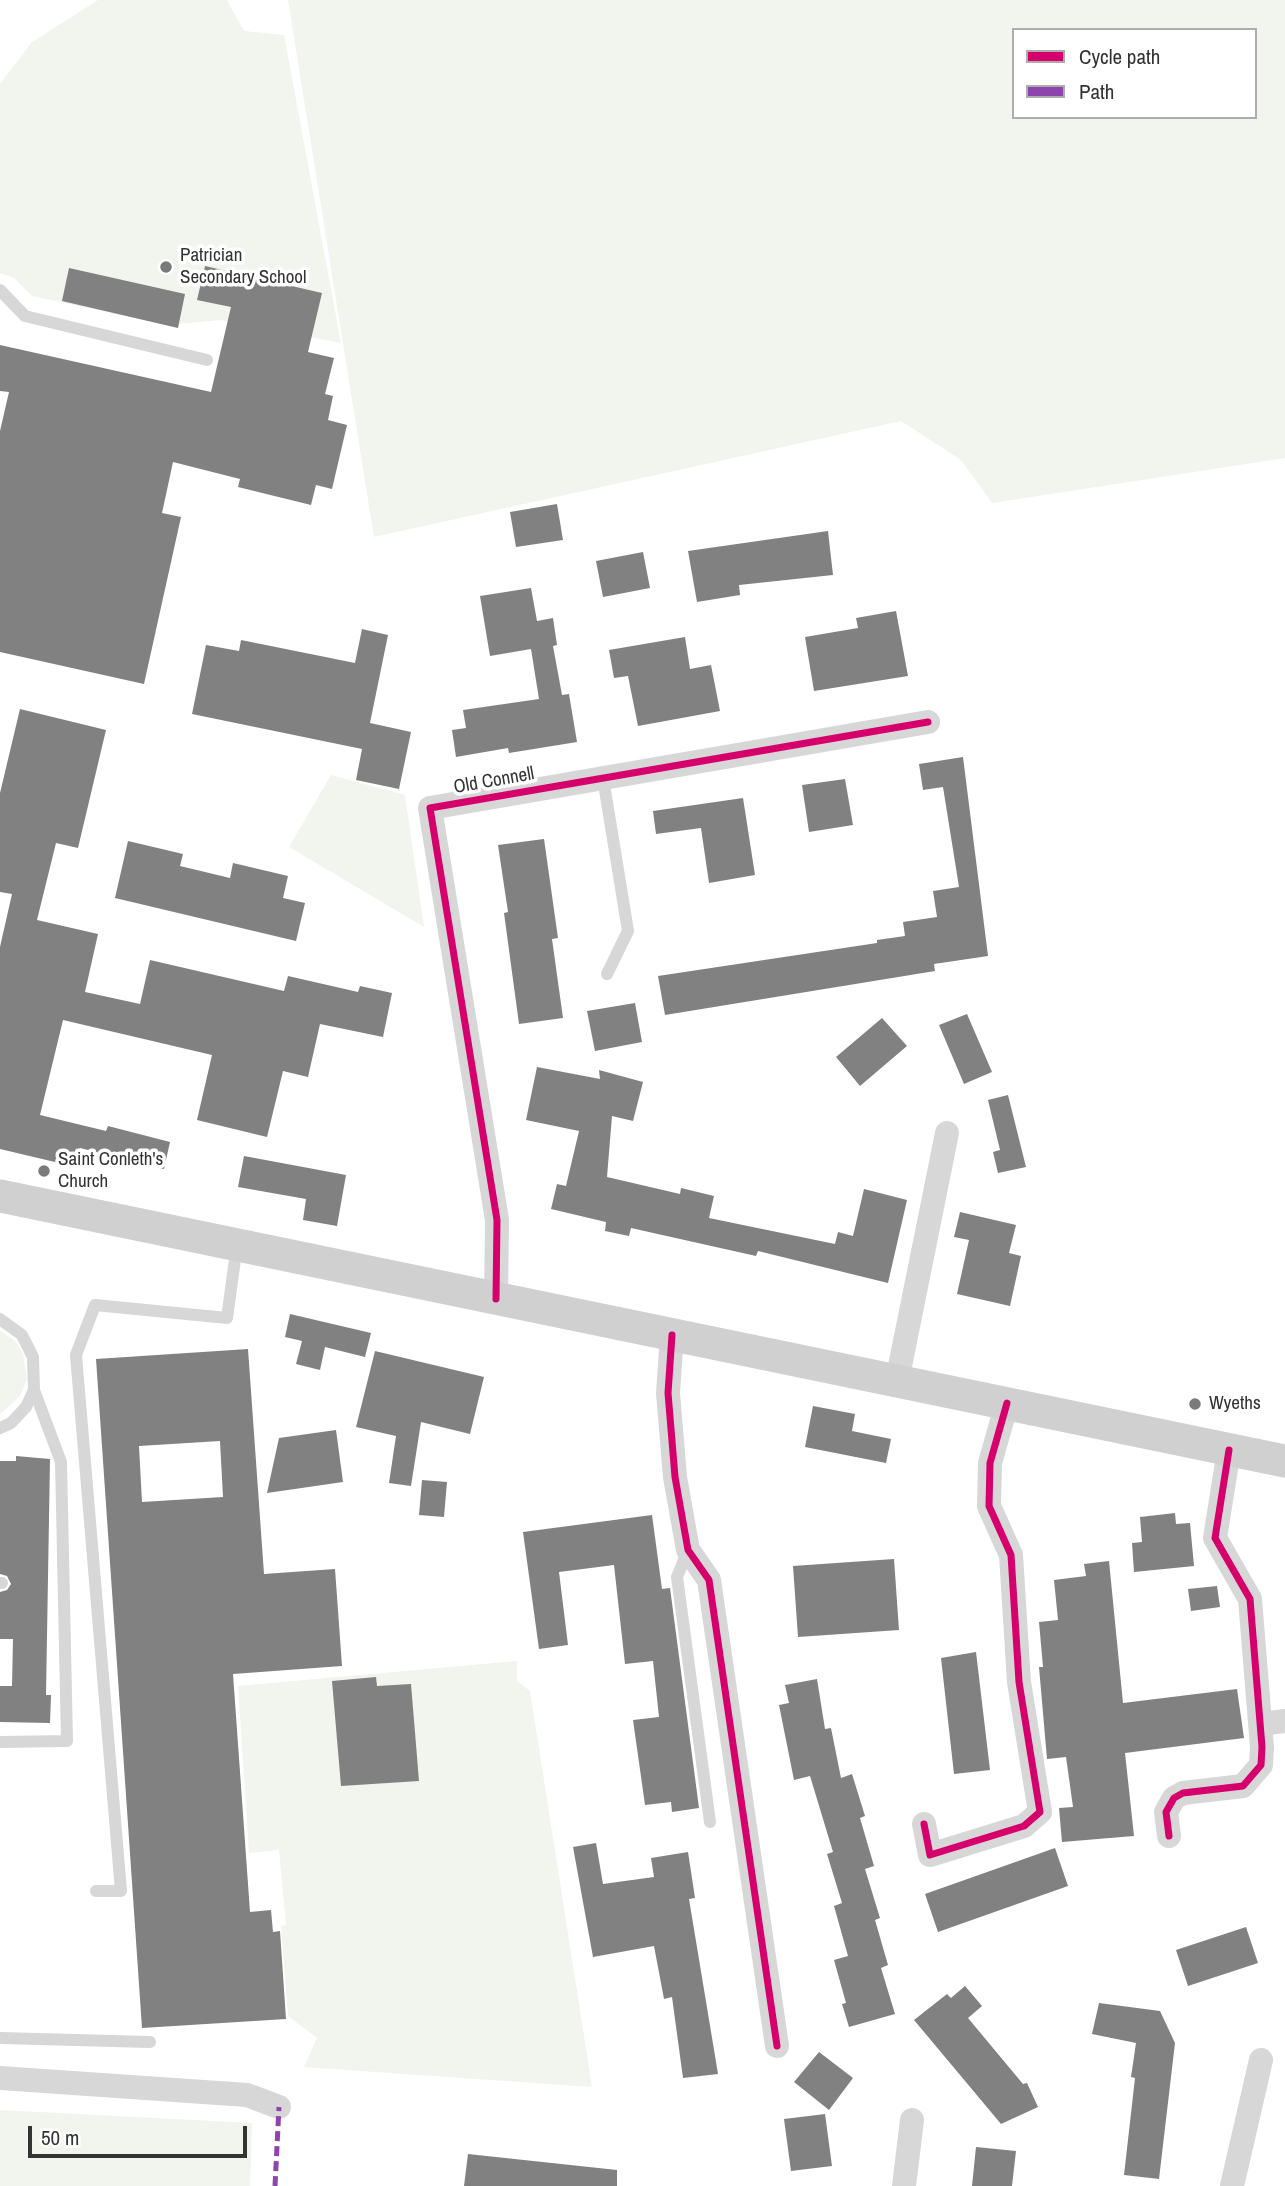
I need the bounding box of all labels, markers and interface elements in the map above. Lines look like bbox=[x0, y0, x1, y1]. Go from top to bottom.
legend bbox=[1012, 28, 1257, 119]
text: Cycle path bbox=[1079, 42, 1160, 71]
text: Path bbox=[1079, 77, 1114, 106]
place label: Patrician Secondary School bbox=[180, 245, 306, 289]
marker: Patrician Secondary School bbox=[158, 259, 174, 275]
street label: Old Connell bbox=[452, 763, 536, 799]
place label: Saint Conleth's Church bbox=[58, 1149, 163, 1193]
marker: Saint Conleth's Church bbox=[36, 1163, 52, 1179]
place label: Wyeths bbox=[1209, 1393, 1261, 1415]
marker: Wyeths bbox=[1187, 1396, 1203, 1412]
scale bar bbox=[32, 2112, 250, 2156]
text: 50 m bbox=[41, 2123, 79, 2152]

